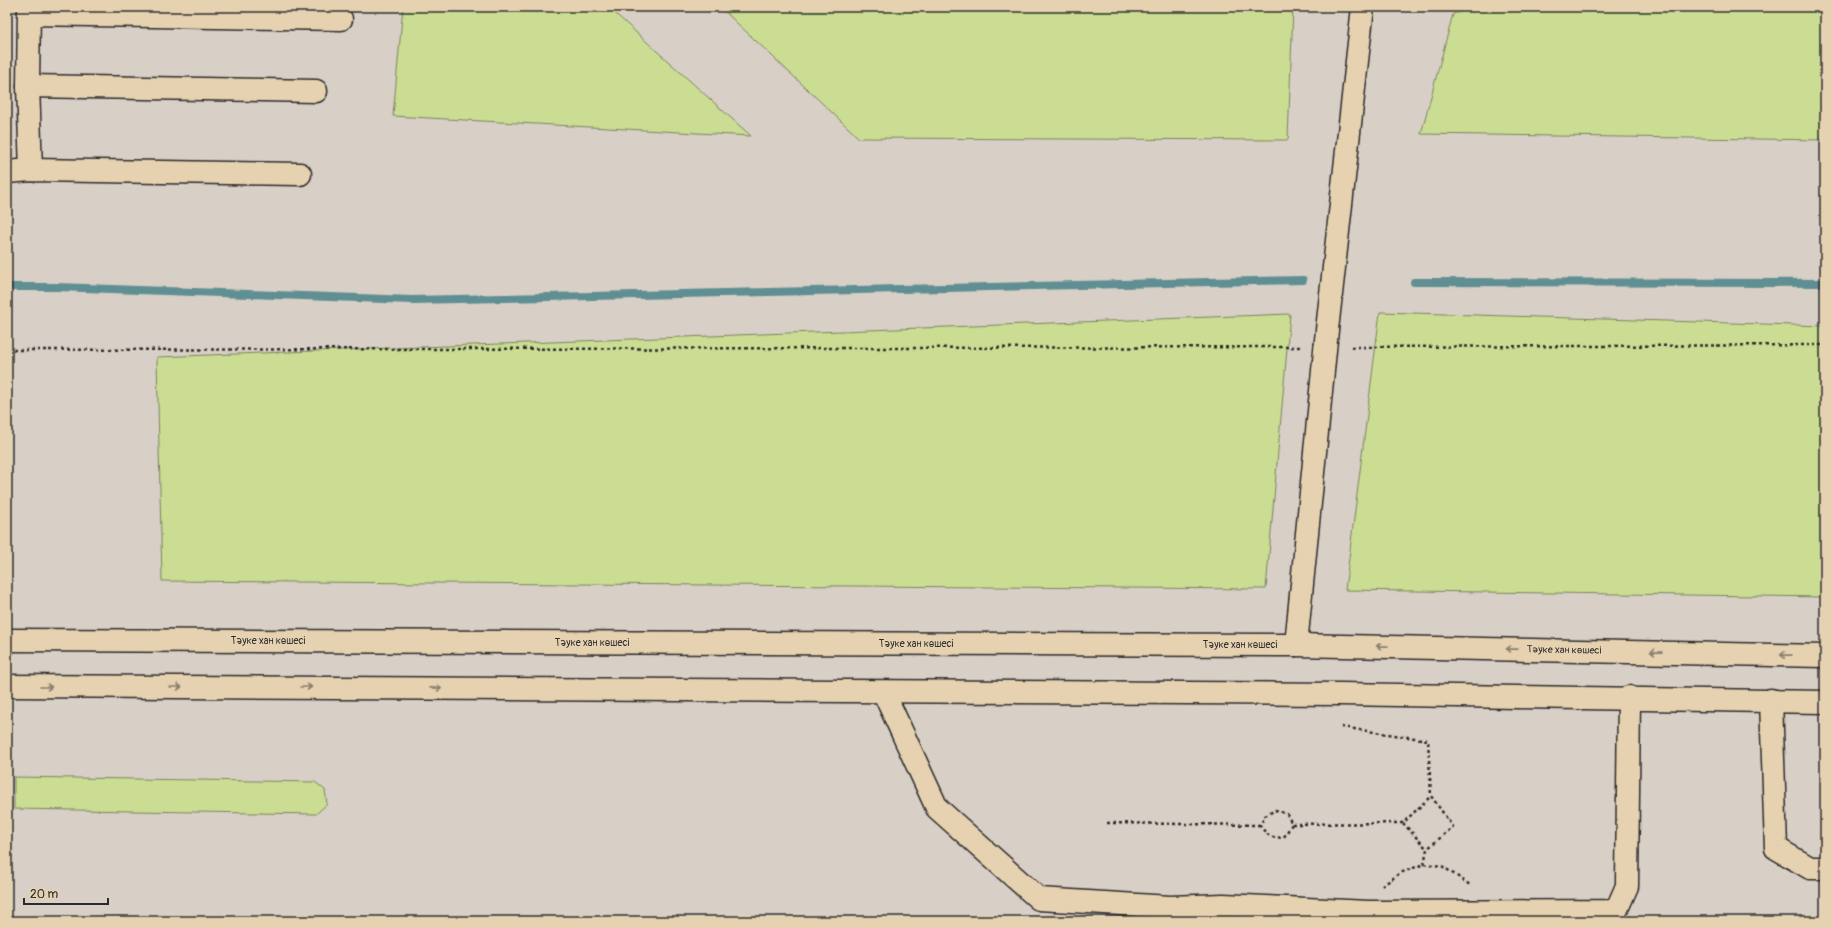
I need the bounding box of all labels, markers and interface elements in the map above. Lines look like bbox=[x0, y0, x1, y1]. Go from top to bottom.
street label: Тәуке хан көшесі bbox=[231, 635, 305, 647]
street label: Тәуке хан көшесі bbox=[555, 637, 629, 649]
street label: Тәуке хан көшесі bbox=[879, 638, 953, 650]
street label: Тәуке хан көшесі bbox=[1203, 639, 1277, 651]
one-way arrow bbox=[1376, 642, 1389, 650]
street label: Тәуке хан көшесі bbox=[1527, 643, 1602, 657]
one-way arrow bbox=[1506, 645, 1519, 653]
one-way arrow bbox=[1650, 648, 1663, 656]
one-way arrow bbox=[1780, 651, 1793, 659]
one-way arrow bbox=[39, 683, 52, 691]
one-way arrow bbox=[169, 683, 182, 691]
one-way arrow bbox=[299, 683, 312, 691]
one-way arrow bbox=[429, 684, 442, 692]
scale bar bbox=[24, 880, 108, 906]
text: 20 m bbox=[30, 887, 59, 902]

